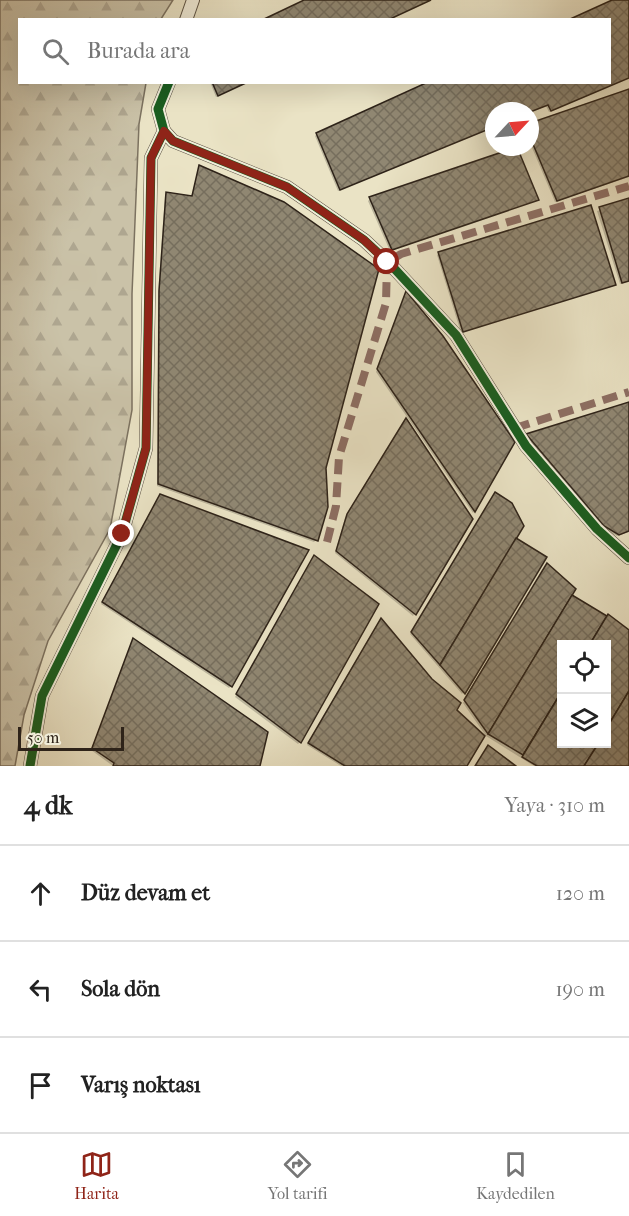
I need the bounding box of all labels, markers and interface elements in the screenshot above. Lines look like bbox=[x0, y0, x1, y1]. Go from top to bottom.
search box bbox=[18, 18, 611, 84]
icon: search bbox=[39, 35, 72, 68]
text: Burada ara bbox=[87, 38, 190, 64]
north arrow bbox=[485, 102, 539, 156]
route start bbox=[373, 248, 399, 274]
route end bbox=[108, 520, 134, 546]
map controls bbox=[557, 640, 611, 748]
button: locate bbox=[557, 640, 611, 694]
button: layers bbox=[557, 694, 611, 748]
scale bar bbox=[18, 724, 124, 752]
text: 50 m bbox=[27, 728, 59, 747]
text: 4 dk bbox=[24, 790, 72, 821]
text: Yaya · 310 m bbox=[505, 794, 605, 817]
icon: ahead bbox=[24, 877, 57, 910]
text: Düz devam et bbox=[81, 880, 210, 906]
text: 120 m bbox=[556, 882, 605, 905]
icon: left bbox=[24, 973, 57, 1006]
text: Sola dön bbox=[81, 976, 160, 1002]
text: 190 m bbox=[555, 978, 605, 1001]
icon: arrive bbox=[24, 1069, 57, 1102]
text: Varış noktası bbox=[81, 1072, 200, 1098]
tab: Harita bbox=[74, 1148, 119, 1203]
tab: Yol tarifi bbox=[268, 1148, 328, 1203]
tab: Kaydedilen bbox=[476, 1148, 555, 1203]

